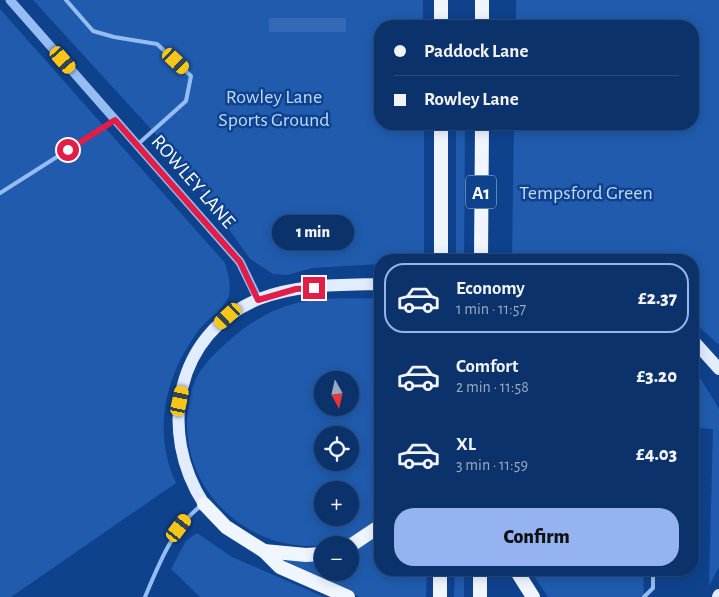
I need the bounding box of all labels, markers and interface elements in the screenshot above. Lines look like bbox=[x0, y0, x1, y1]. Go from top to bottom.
text: Paddock Lane bbox=[424, 42, 528, 61]
car bbox=[47, 44, 78, 76]
car bbox=[159, 45, 192, 77]
park label: Rowley Lane Sports Ground bbox=[218, 87, 330, 130]
text: Rowley Lane bbox=[424, 90, 519, 109]
street label: ROWLEY LANE bbox=[148, 131, 239, 232]
route start bbox=[57, 139, 79, 161]
road number: A1 bbox=[466, 176, 496, 208]
park label: Tempsford Green bbox=[519, 183, 653, 203]
callout: 1 min bbox=[273, 216, 355, 250]
text: 1 min bbox=[296, 224, 330, 240]
icon: car bbox=[396, 276, 441, 321]
route end bbox=[303, 277, 325, 299]
text: Economy bbox=[456, 279, 525, 298]
text: £2.37 bbox=[638, 289, 677, 308]
car bbox=[211, 300, 244, 332]
text: 1 min · 11:57 bbox=[456, 301, 526, 317]
icon: car bbox=[396, 354, 441, 399]
text: Comfort bbox=[456, 357, 518, 376]
text: £3.20 bbox=[637, 367, 677, 386]
north arrow bbox=[314, 371, 359, 416]
map controls bbox=[314, 371, 359, 581]
text: 2 min · 11:58 bbox=[456, 379, 529, 395]
car bbox=[169, 385, 190, 417]
button: locate bbox=[314, 426, 359, 471]
icon: car bbox=[396, 432, 441, 477]
text: XL bbox=[456, 435, 476, 454]
text: £4.03 bbox=[636, 445, 677, 464]
text: 3 min · 11:59 bbox=[456, 457, 528, 473]
button: + bbox=[314, 481, 359, 526]
button: Confirm bbox=[394, 508, 679, 566]
car bbox=[163, 512, 194, 544]
button: − bbox=[314, 536, 359, 581]

